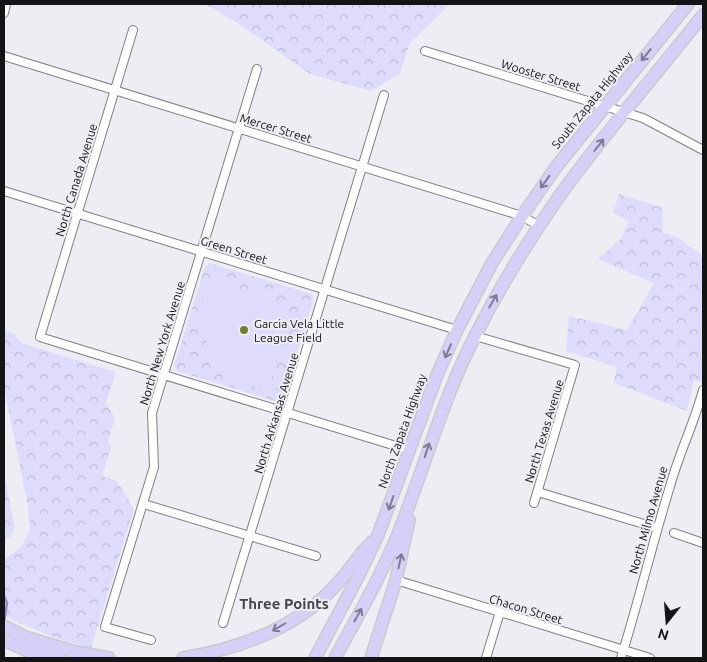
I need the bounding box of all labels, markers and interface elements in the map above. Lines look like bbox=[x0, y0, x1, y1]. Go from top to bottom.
street label: South Zapata Highway bbox=[549, 49, 635, 151]
one-way arrow bbox=[640, 49, 652, 62]
street label: Wooster Street bbox=[500, 57, 583, 93]
street label: Mercer Street bbox=[238, 111, 314, 145]
street label: North Canada Avenue bbox=[53, 122, 99, 238]
one-way arrow bbox=[594, 139, 605, 152]
one-way arrow bbox=[540, 175, 550, 189]
street label: Green Street bbox=[199, 234, 269, 266]
street label: North New York Avenue bbox=[137, 279, 187, 407]
one-way arrow bbox=[489, 295, 499, 309]
place label: Garcia Vela Little League Field bbox=[254, 317, 344, 344]
marker: Garcia Vela Little League Field bbox=[238, 324, 250, 336]
one-way arrow bbox=[443, 343, 452, 358]
street label: North Arkansas Avenue bbox=[251, 351, 301, 475]
street label: North Zapata Highway bbox=[375, 372, 429, 490]
street label: North Texas Avenue bbox=[522, 378, 566, 484]
one-way arrow bbox=[423, 442, 433, 458]
street label: North Milmo Avenue bbox=[626, 465, 670, 575]
one-way arrow bbox=[386, 495, 395, 510]
one-way arrow bbox=[396, 554, 405, 570]
street label: Chacon Street bbox=[488, 592, 565, 626]
district label: Three Points bbox=[239, 595, 329, 612]
north arrow bbox=[642, 597, 692, 647]
one-way arrow bbox=[353, 608, 363, 623]
one-way arrow bbox=[273, 622, 287, 632]
text: N bbox=[656, 625, 671, 644]

